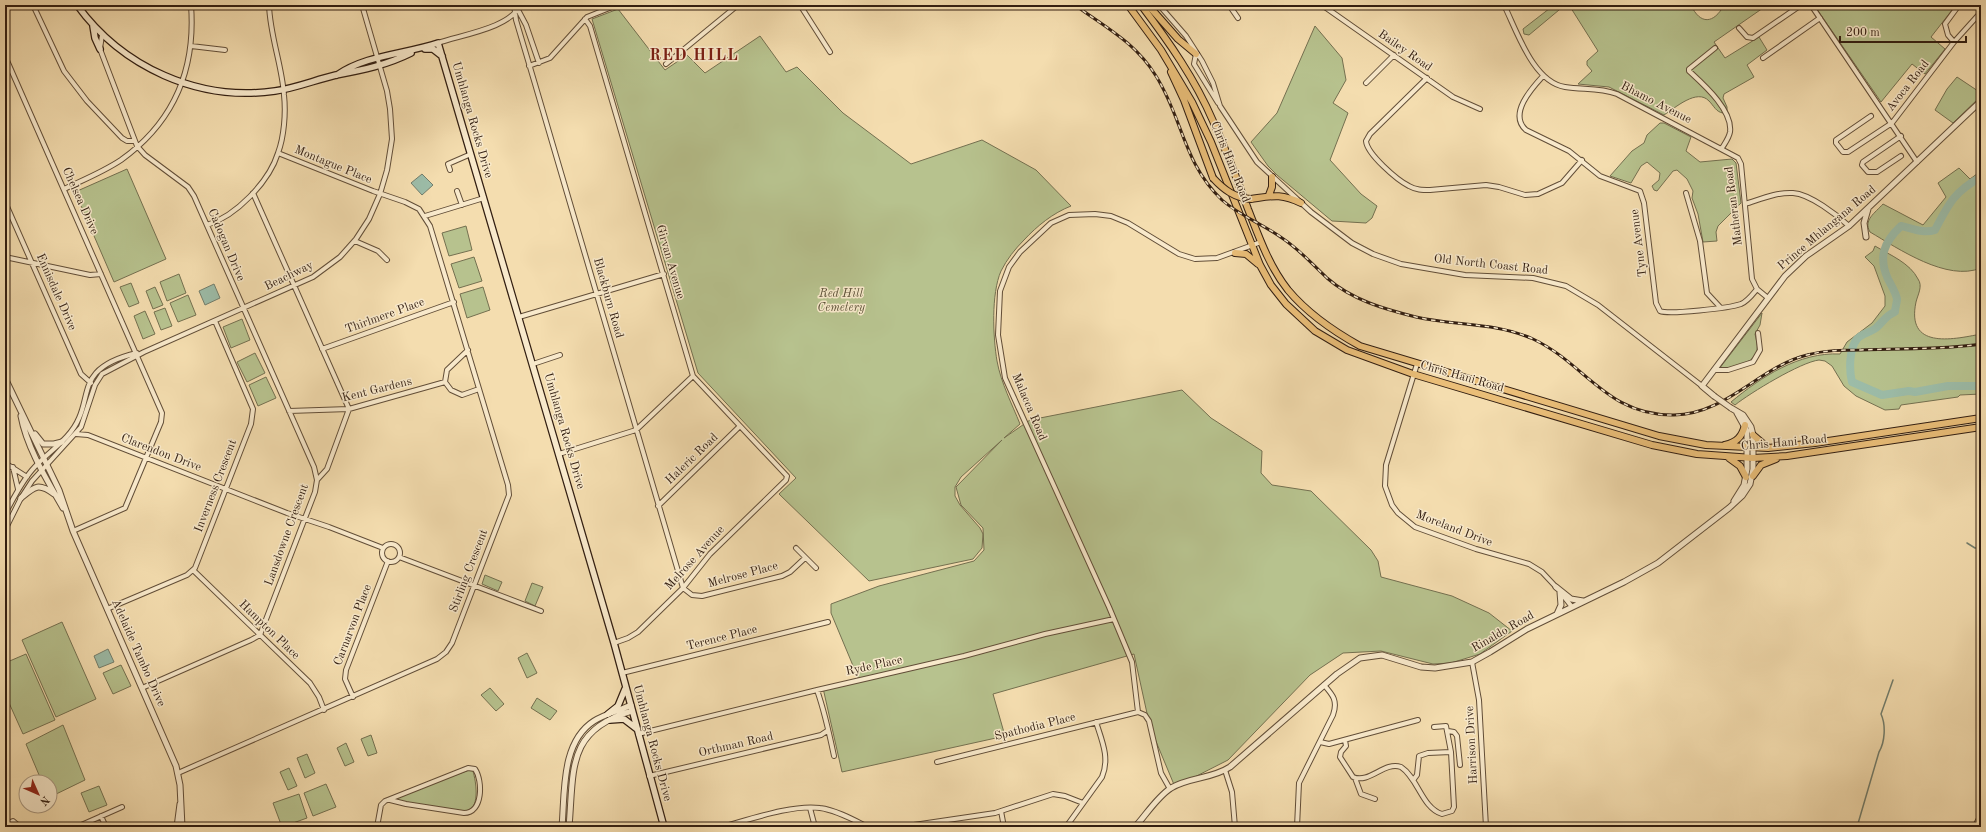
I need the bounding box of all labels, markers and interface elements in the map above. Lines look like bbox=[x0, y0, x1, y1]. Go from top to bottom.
scale bar bbox=[1840, 18, 1966, 44]
text: 200 m bbox=[1846, 27, 1880, 39]
street label: Bailey Road bbox=[1376, 28, 1434, 74]
district label: RED HILL bbox=[649, 48, 739, 64]
street label: Avoca Road bbox=[1884, 58, 1932, 114]
street label: Umhlanga Rocks Drive bbox=[450, 61, 494, 180]
street label: Bhamo Avenue bbox=[1619, 80, 1694, 126]
street label: Chris Hani Road bbox=[1208, 120, 1252, 204]
street label: Montague Place bbox=[293, 144, 374, 186]
street label: Chelsea Drive bbox=[60, 166, 100, 237]
street label: Matheran Road bbox=[1723, 166, 1745, 246]
street label: Prince Mhlangana Road bbox=[1776, 184, 1878, 272]
street label: Cadogan Drive bbox=[205, 207, 247, 283]
street label: Tyne Avenue bbox=[1629, 208, 1649, 278]
street label: Girvan Avenue bbox=[654, 223, 686, 301]
street label: Ennisdale Drive bbox=[34, 252, 79, 333]
street label: Old North Coast Road bbox=[1433, 253, 1549, 277]
street label: Blackburn Road bbox=[591, 256, 625, 340]
street label: Beachway bbox=[263, 259, 316, 293]
park label: Red Hill Cemetery bbox=[817, 288, 866, 314]
street label: Thirlmere Place bbox=[344, 296, 427, 336]
street label: Chris Hani Road bbox=[1419, 359, 1505, 395]
street label: Umhlanga Rocks Drive bbox=[542, 372, 586, 491]
street label: Malacca Road bbox=[1009, 372, 1049, 442]
street label: Kent Gardens bbox=[341, 376, 413, 404]
street label: Haleric Road bbox=[664, 431, 720, 487]
street label: Clarendon Drive bbox=[119, 432, 203, 474]
street label: Chris Hani Road bbox=[1740, 433, 1828, 453]
street label: Inverness Crescent bbox=[193, 438, 239, 534]
street label: Lansdowne Crescent bbox=[263, 482, 311, 588]
street label: Moreland Drive bbox=[1414, 509, 1494, 549]
street label: Melrose Avenue bbox=[663, 523, 727, 592]
street label: Stirling Crescent bbox=[448, 528, 490, 614]
street label: Melrose Place bbox=[707, 560, 780, 590]
street label: Carnarvon Place bbox=[332, 582, 374, 667]
street label: Adelaide Tambo Drive bbox=[109, 597, 167, 709]
street label: Hampton Place bbox=[236, 598, 302, 662]
street label: Rinaldo Road bbox=[1470, 609, 1536, 655]
street label: Terence Place bbox=[685, 623, 759, 653]
street label: Ryde Place bbox=[845, 654, 904, 678]
street label: Umhlanga Rocks Drive bbox=[631, 683, 673, 803]
street label: Harrison Drive bbox=[1464, 705, 1480, 784]
street label: Spathodia Place bbox=[993, 711, 1077, 743]
street label: Orthman Road bbox=[698, 731, 774, 759]
north arrow bbox=[18, 774, 58, 814]
text: N bbox=[37, 793, 51, 807]

